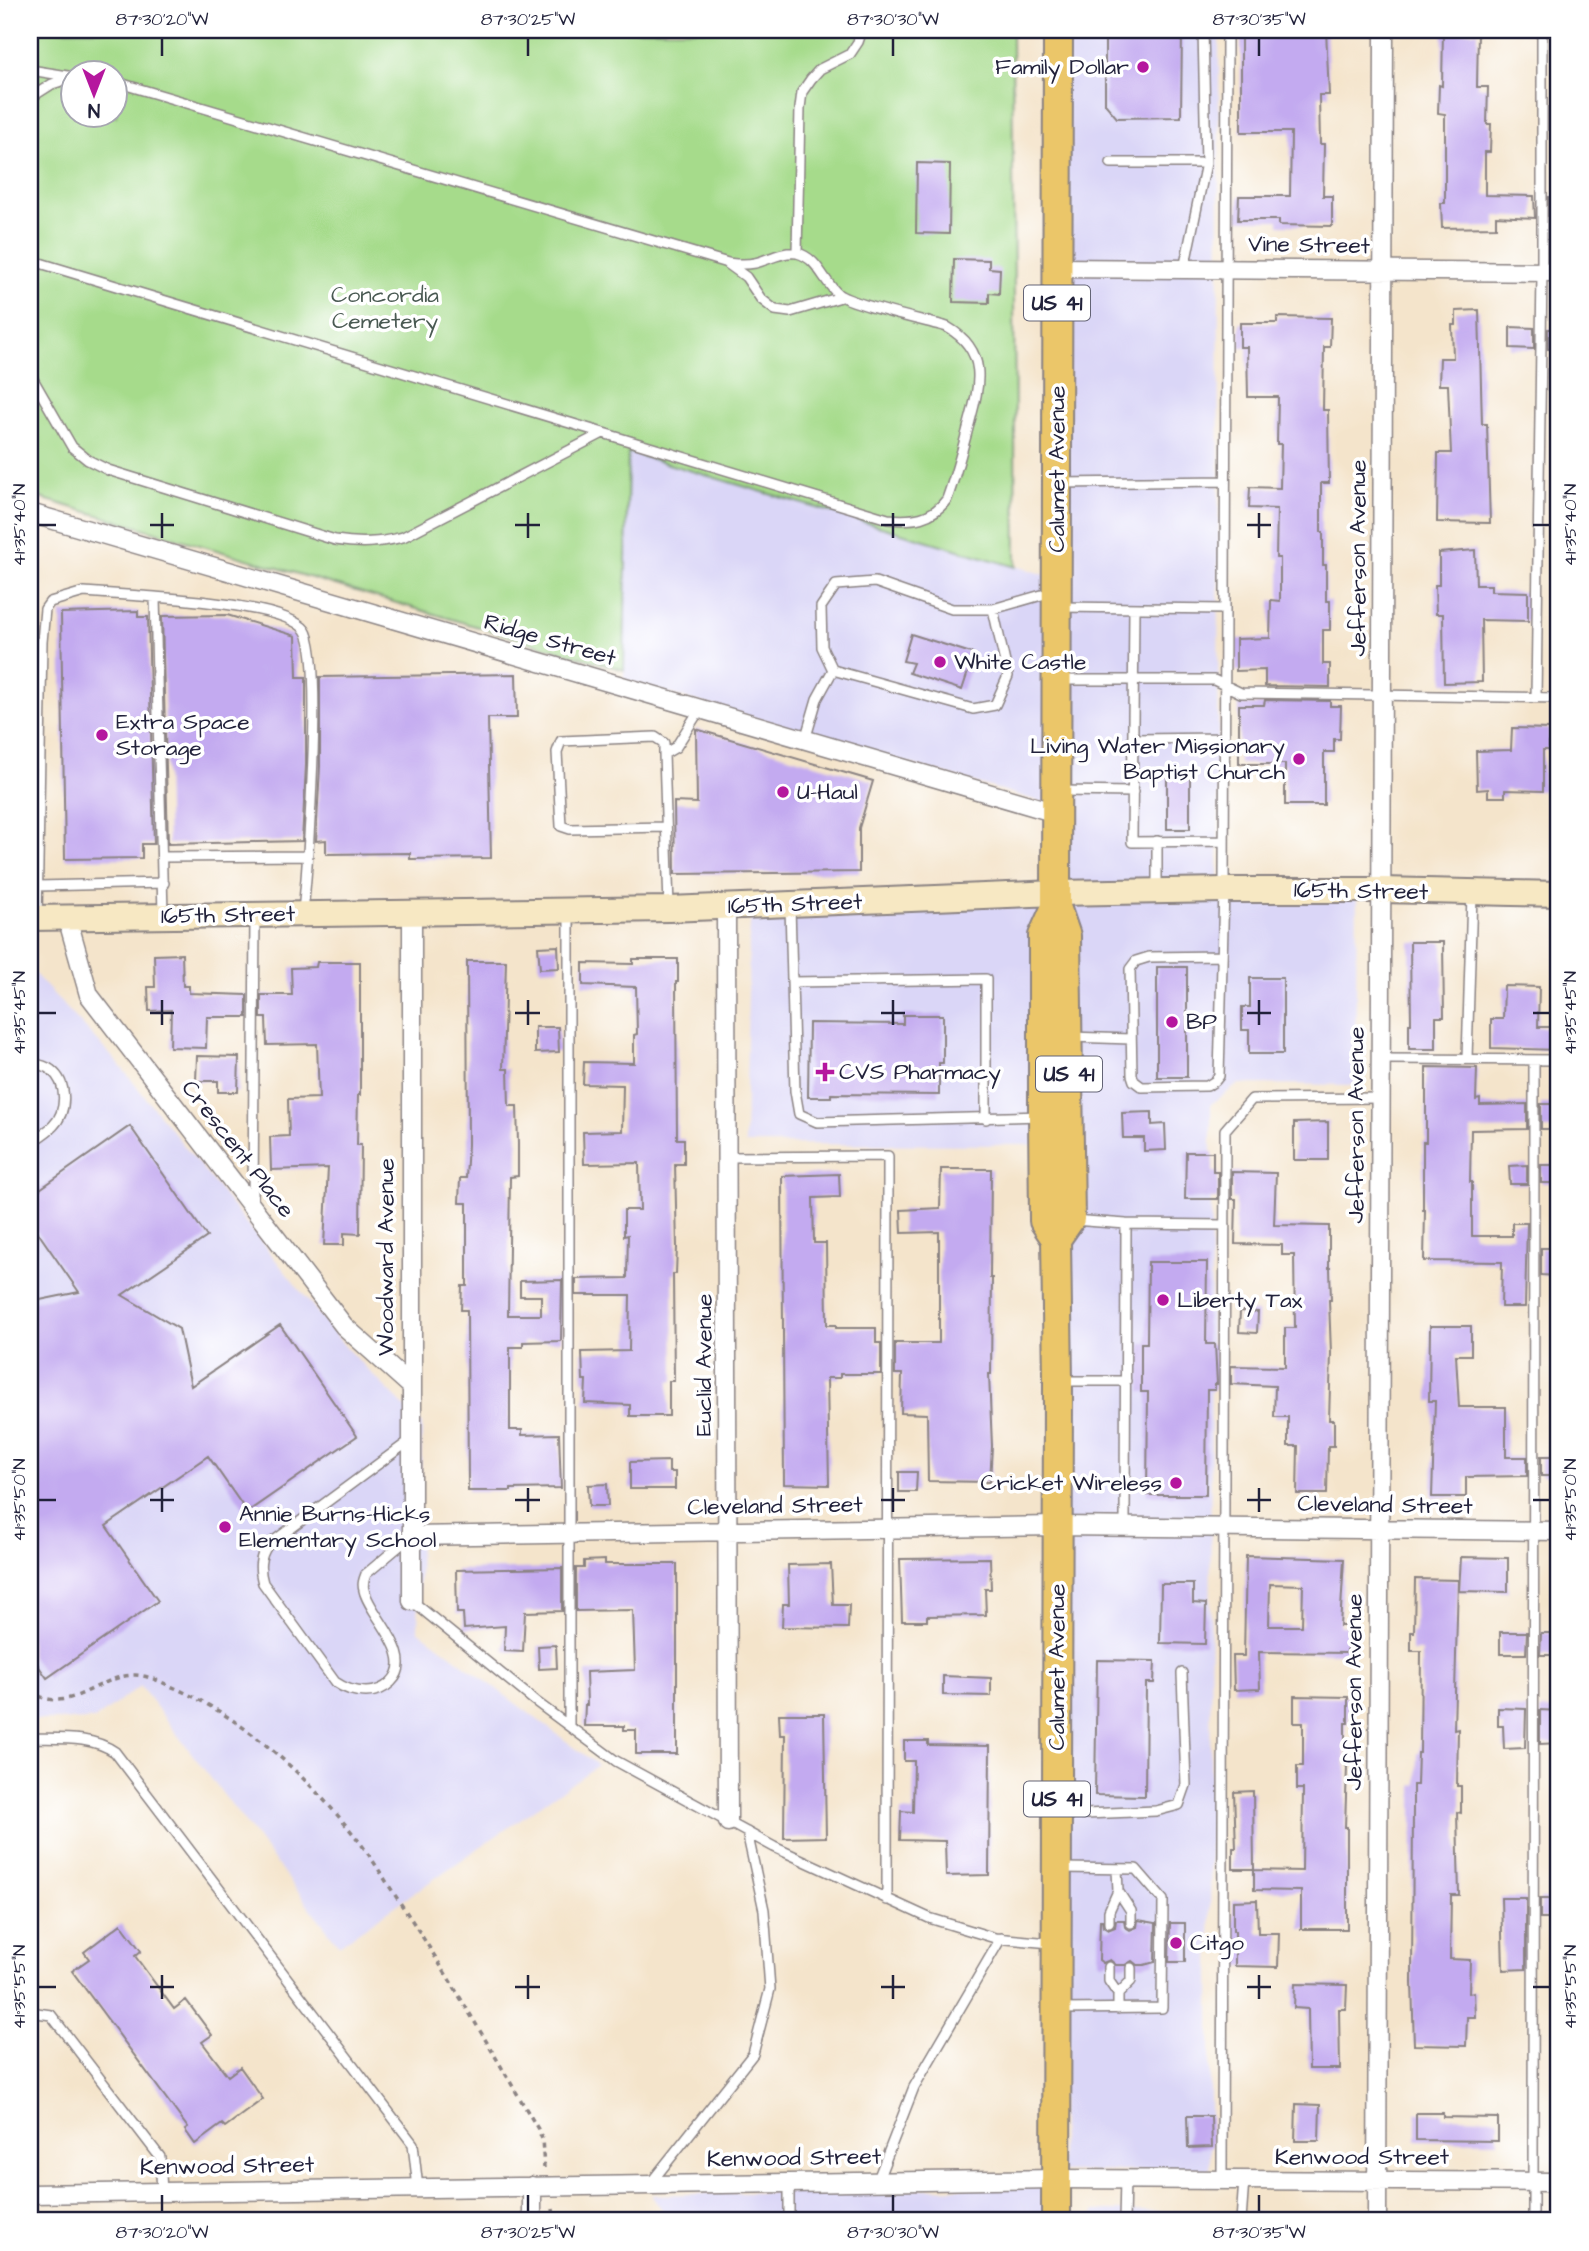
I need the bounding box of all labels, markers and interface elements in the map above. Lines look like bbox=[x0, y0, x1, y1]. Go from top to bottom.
text: 87°30'20"W bbox=[116, 7, 209, 32]
text: 87°30'25"W bbox=[481, 7, 575, 32]
text: 87°30'30"W bbox=[847, 7, 939, 32]
text: 87°30'35"W bbox=[1212, 7, 1306, 32]
place label: Family Dollar bbox=[995, 51, 1129, 84]
marker: Family Dollar bbox=[1135, 59, 1151, 75]
north arrow bbox=[60, 60, 130, 130]
text: N bbox=[88, 96, 100, 123]
street label: Vine Street bbox=[1248, 228, 1371, 262]
park label: Concordia Cemetery bbox=[331, 279, 439, 338]
road number: US 41 bbox=[1024, 286, 1090, 320]
street label: Calumet Avenue bbox=[1041, 386, 1073, 552]
street label: Jefferson Avenue bbox=[1342, 460, 1374, 656]
text: 41°35'40"N bbox=[7, 484, 32, 566]
text: 41°35'40"N bbox=[1558, 484, 1583, 566]
street label: Ridge Street bbox=[480, 606, 621, 675]
place label: White Castle bbox=[954, 646, 1086, 678]
marker: White Castle bbox=[932, 654, 948, 670]
place label: Extra Space Storage bbox=[116, 706, 250, 765]
marker: Extra Space Storage bbox=[94, 727, 110, 743]
place label: Living Water Missionary Baptist Church bbox=[1030, 730, 1286, 788]
marker: Living Water Missionary Baptist Church bbox=[1291, 751, 1307, 767]
place label: U-Haul bbox=[797, 776, 858, 808]
marker: U-Haul bbox=[775, 784, 791, 800]
street label: 165th Street bbox=[1293, 874, 1429, 908]
street label: 165th Street bbox=[727, 886, 863, 922]
street label: 165th Street bbox=[160, 898, 296, 932]
text: 41°35'45"N bbox=[7, 971, 32, 1055]
text: 41°35'45"N bbox=[1558, 971, 1583, 1055]
place label: BP bbox=[1186, 1006, 1217, 1038]
marker: BP bbox=[1164, 1014, 1180, 1030]
street label: Jefferson Avenue bbox=[1340, 1027, 1372, 1223]
place label: CVS Pharmacy bbox=[839, 1056, 1001, 1089]
road number: US 41 bbox=[1036, 1056, 1102, 1092]
marker: CVS Pharmacy bbox=[817, 1064, 833, 1080]
street label: Crescent Place bbox=[174, 1073, 302, 1225]
street label: Woodward Avenue bbox=[370, 1158, 402, 1356]
place label: Liberty Tax bbox=[1177, 1284, 1303, 1317]
marker: Liberty Tax bbox=[1155, 1292, 1171, 1308]
street label: Euclid Avenue bbox=[688, 1294, 720, 1436]
text: 41°35'50"N bbox=[7, 1459, 32, 1541]
text: 41°35'50"N bbox=[1558, 1459, 1583, 1541]
place label: Cricket Wireless bbox=[981, 1467, 1162, 1499]
marker: Cricket Wireless bbox=[1168, 1475, 1184, 1491]
street label: Cleveland Street bbox=[1297, 1487, 1474, 1523]
street label: Cleveland Street bbox=[687, 1488, 864, 1524]
place label: Annie Burns-Hicks Elementary School bbox=[239, 1498, 436, 1557]
marker: Annie Burns-Hicks Elementary School bbox=[217, 1519, 233, 1535]
street label: Calumet Avenue bbox=[1041, 1584, 1073, 1750]
street label: Jefferson Avenue bbox=[1338, 1594, 1370, 1790]
road number: US 41 bbox=[1024, 1782, 1090, 1816]
place label: Citgo bbox=[1190, 1927, 1244, 1960]
marker: Citgo bbox=[1168, 1935, 1184, 1951]
text: 41°35'55"N bbox=[7, 1945, 32, 2029]
text: 41°35'55"N bbox=[1558, 1945, 1583, 2029]
street label: Kenwood Street bbox=[707, 2140, 882, 2176]
street label: Kenwood Street bbox=[1275, 2141, 1450, 2173]
street label: Kenwood Street bbox=[140, 2148, 315, 2184]
text: 87°30'20"W bbox=[116, 2220, 209, 2245]
text: 87°30'25"W bbox=[481, 2220, 575, 2245]
text: 87°30'30"W bbox=[847, 2220, 939, 2245]
text: 87°30'35"W bbox=[1212, 2220, 1306, 2245]

